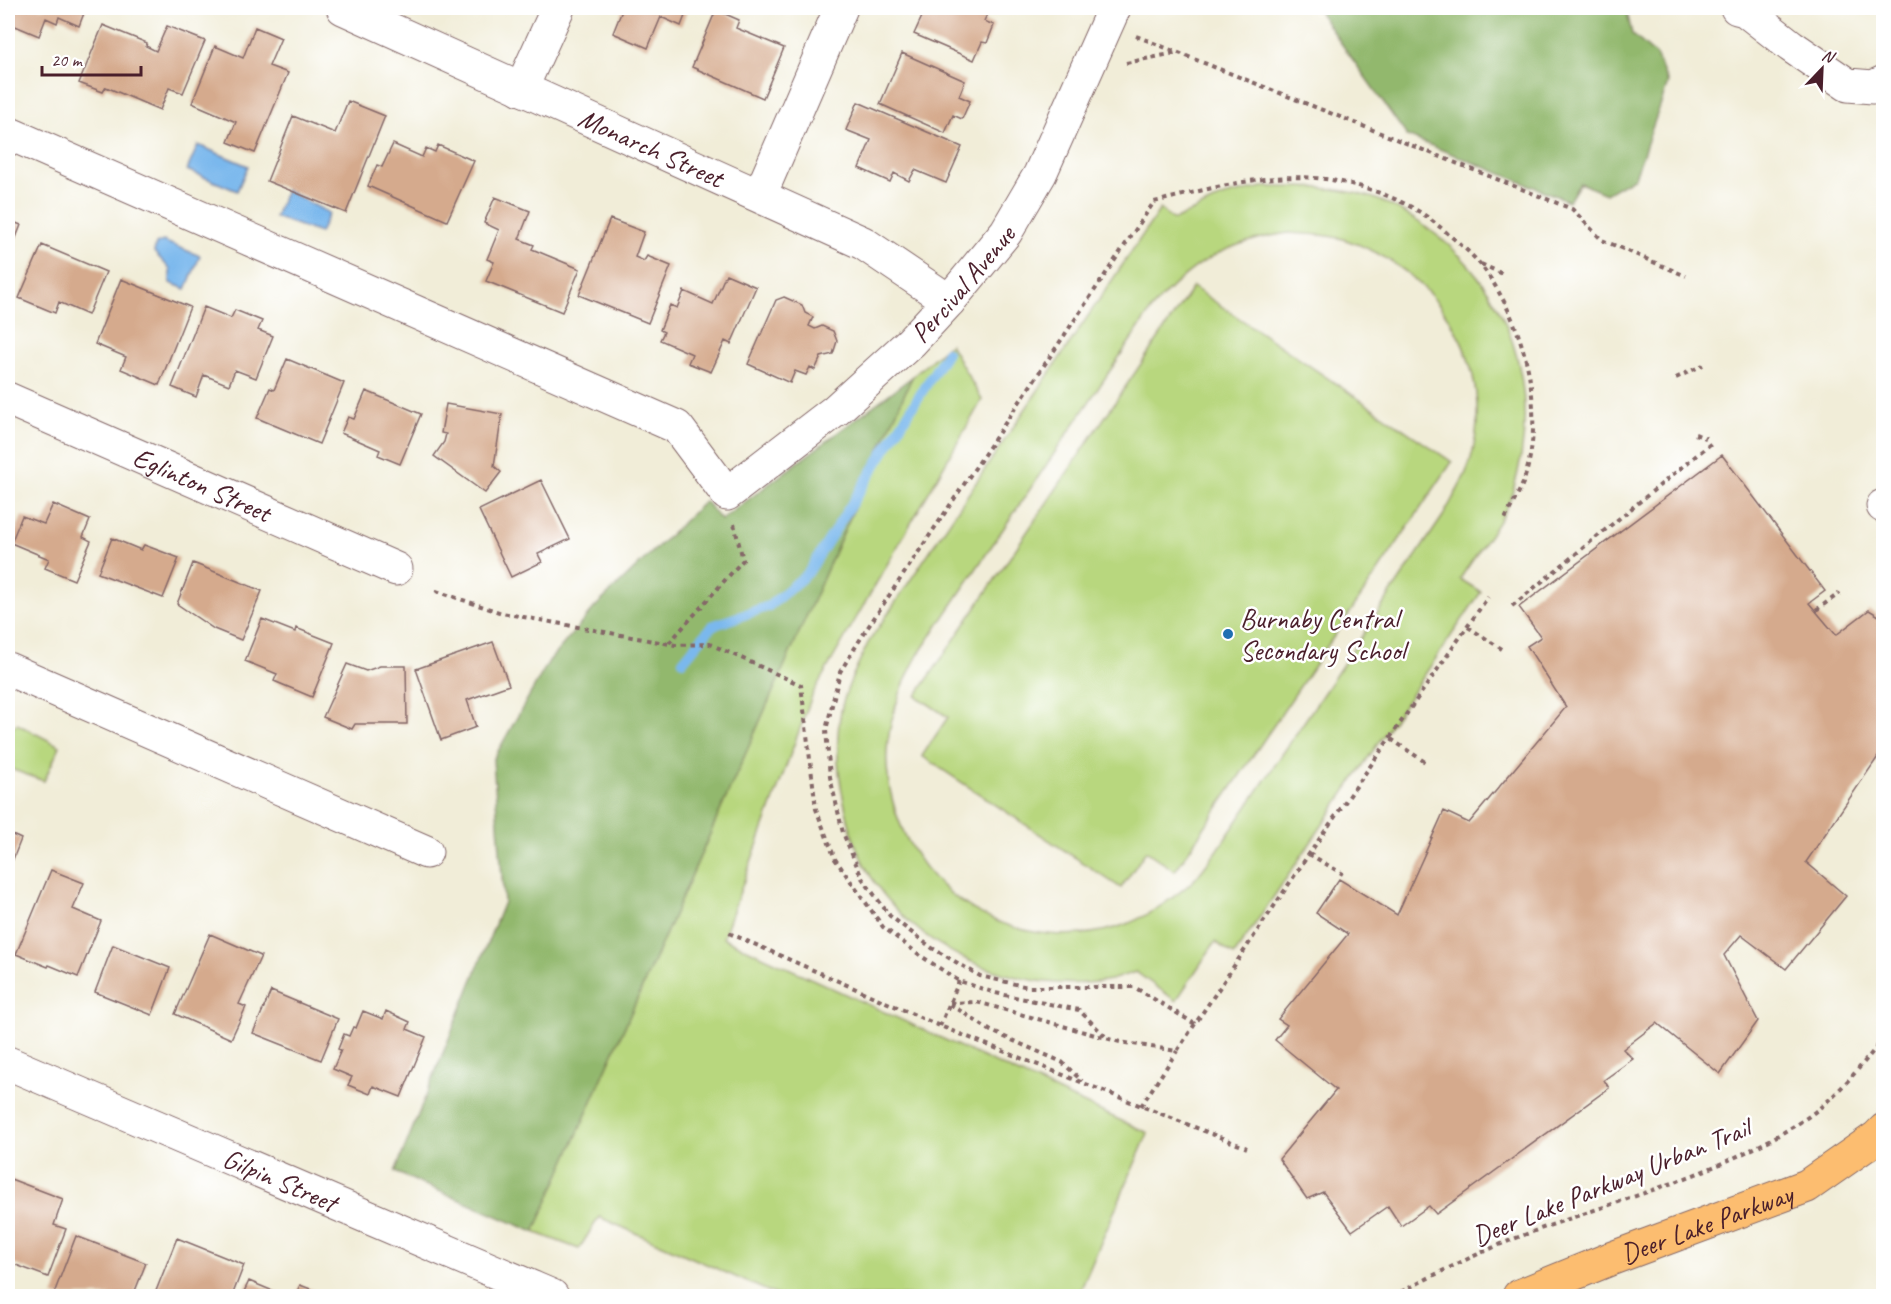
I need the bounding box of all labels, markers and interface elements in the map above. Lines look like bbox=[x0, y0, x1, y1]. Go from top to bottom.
scale bar bbox=[42, 39, 141, 77]
north arrow bbox=[1792, 39, 1852, 99]
text: N bbox=[1819, 45, 1839, 68]
text: 20 m bbox=[51, 49, 84, 71]
street label: Monarch Street bbox=[573, 99, 731, 196]
street label: Percival Avenue bbox=[902, 216, 1023, 349]
street label: Eglinton Street bbox=[128, 439, 279, 531]
place label: Burnaby Central Secondary School bbox=[1240, 601, 1410, 668]
marker: Burnaby Central Secondary School bbox=[1221, 627, 1235, 641]
street label: Deer Lake Parkway Urban Trail bbox=[1466, 1110, 1756, 1254]
street label: Gilpin Street bbox=[218, 1140, 346, 1221]
street label: Deer Lake Parkway bbox=[1615, 1176, 1797, 1270]

